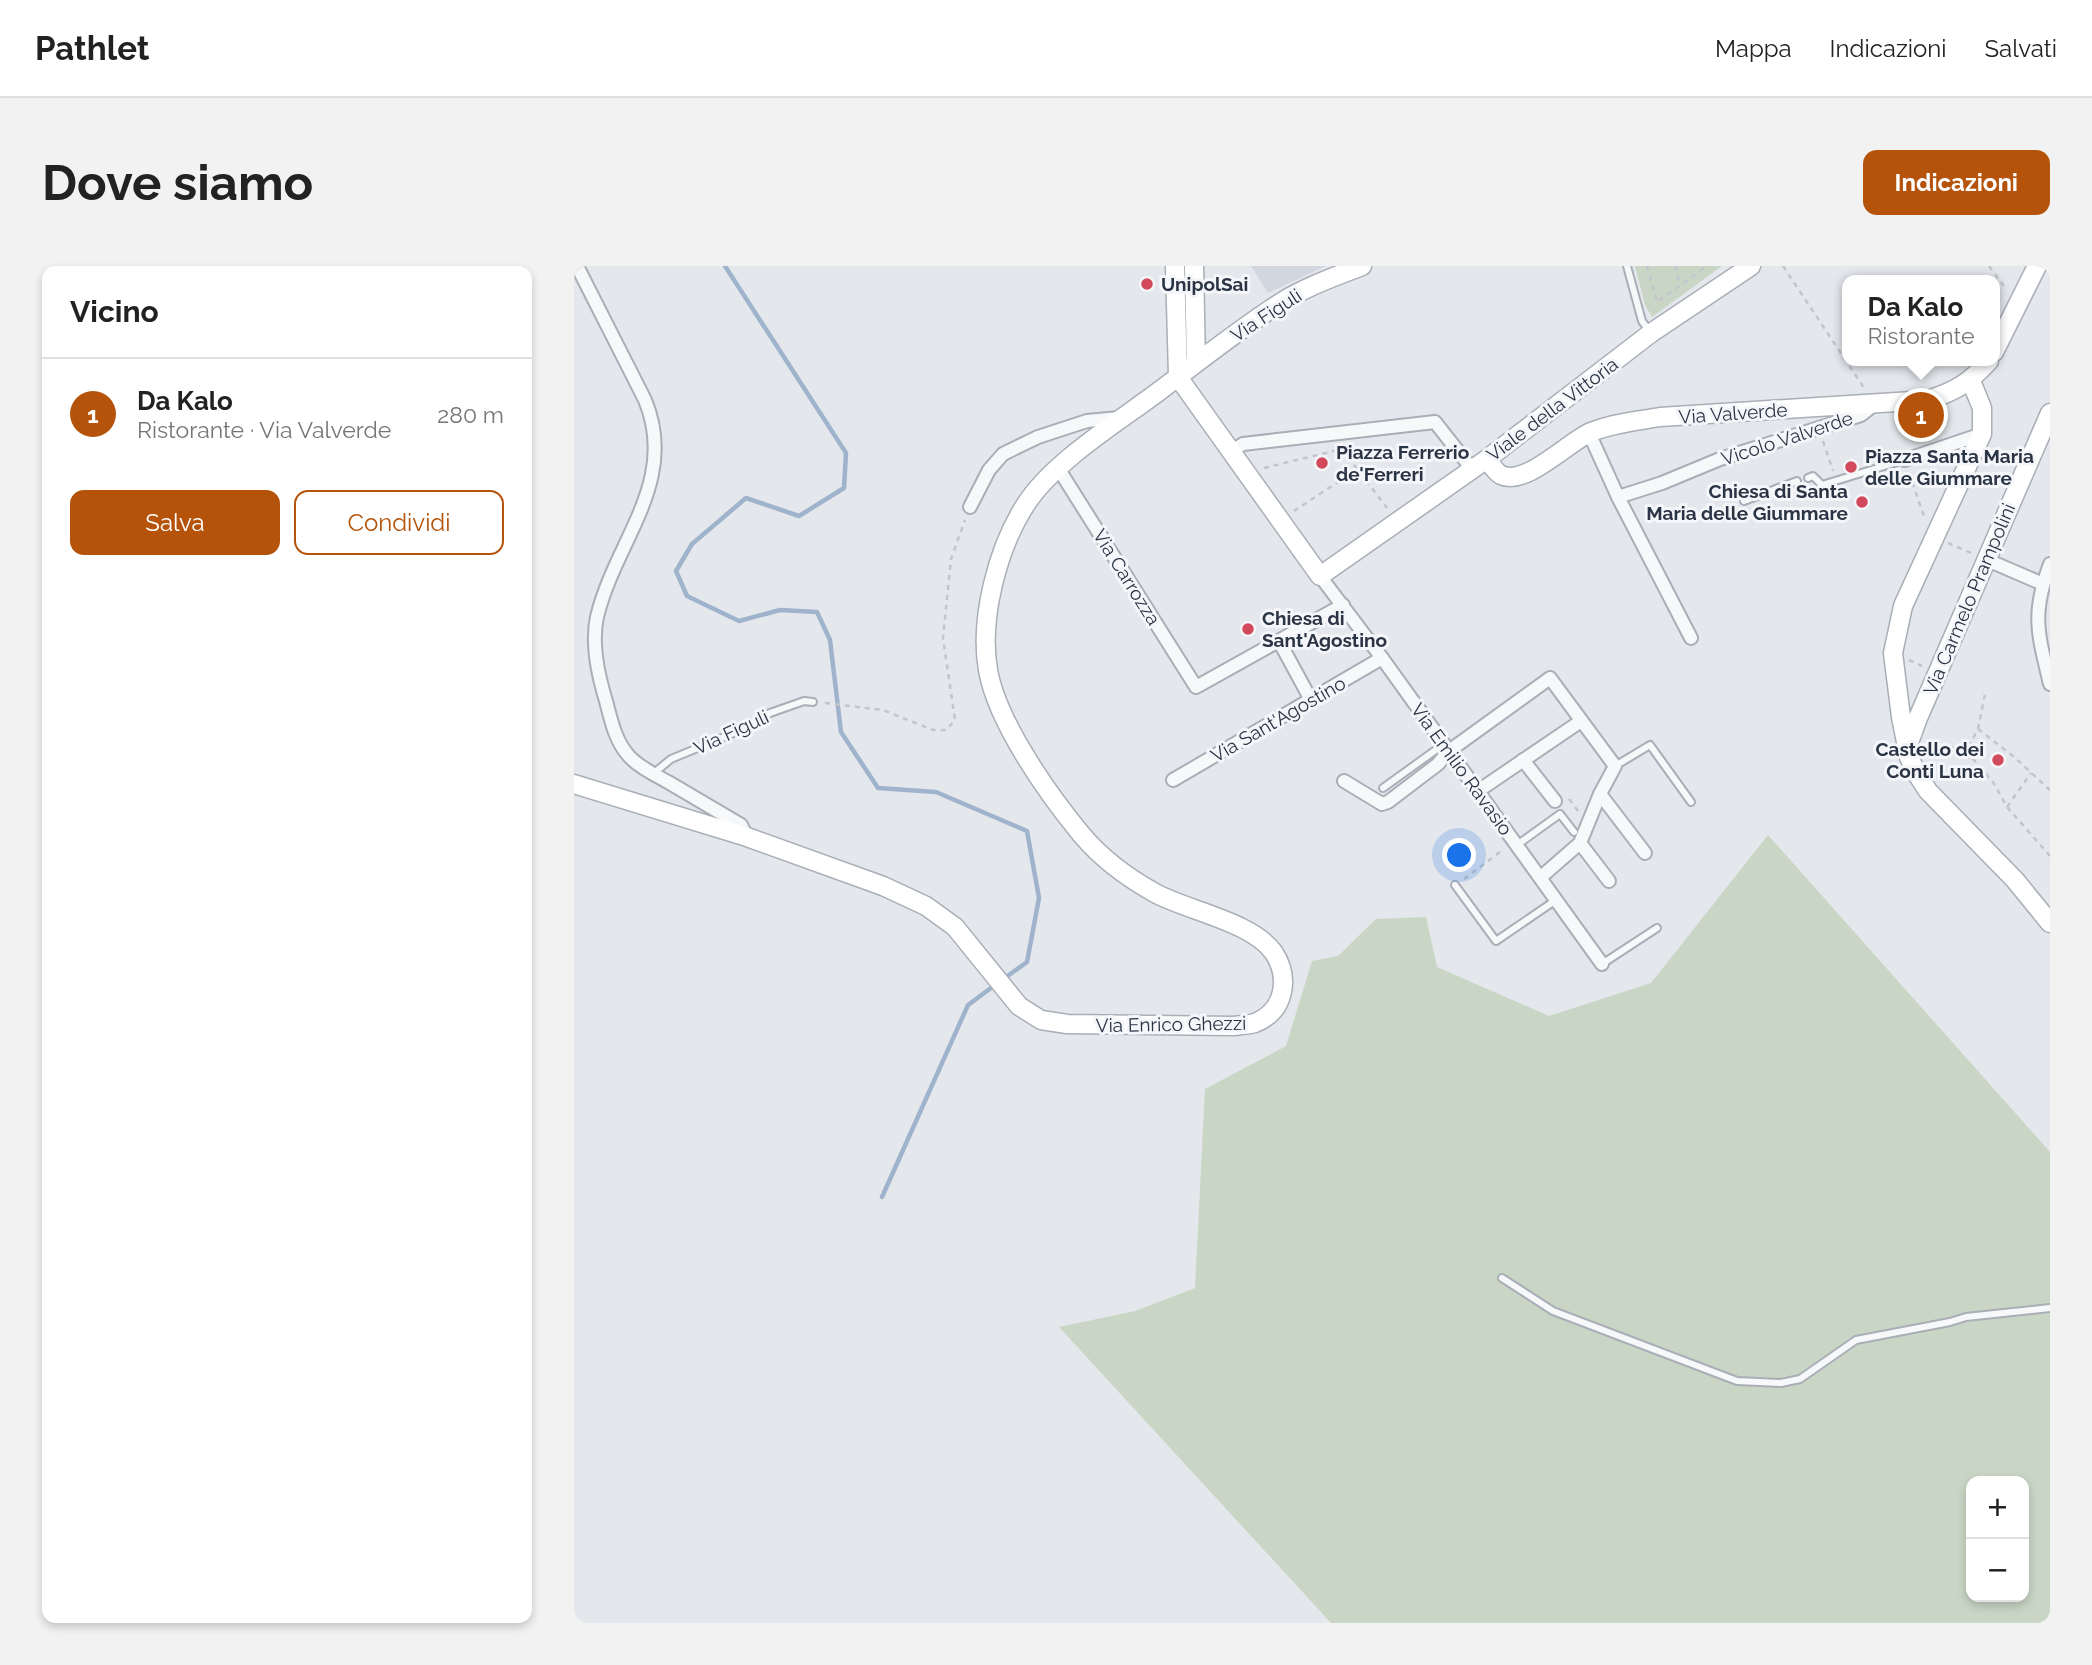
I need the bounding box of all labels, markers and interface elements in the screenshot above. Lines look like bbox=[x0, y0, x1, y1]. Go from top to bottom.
text: Pathlet bbox=[35, 29, 149, 68]
text: Mappa bbox=[1715, 34, 1792, 63]
text: Indicazioni bbox=[1830, 34, 1947, 63]
text: Salvati bbox=[1985, 34, 2057, 63]
button: Indicazioni bbox=[1863, 150, 2050, 215]
text: Dove siamo bbox=[42, 154, 313, 211]
place label: UnipolSai bbox=[1161, 273, 1248, 295]
popup bbox=[1842, 275, 2000, 366]
marker: UnipolSai bbox=[1139, 276, 1155, 292]
street label: Via Figuli bbox=[1226, 284, 1306, 346]
text: Da Kalo bbox=[1867, 292, 1963, 322]
text: Vicino bbox=[70, 294, 159, 329]
text: Ristorante bbox=[1867, 322, 1975, 349]
street label: Viale della Vittoria bbox=[1482, 353, 1622, 465]
text: Da Kalo bbox=[137, 386, 233, 416]
pin: 1 bbox=[1898, 389, 1944, 441]
street label: Via Valverde bbox=[1678, 398, 1788, 428]
text: 1 bbox=[87, 401, 99, 428]
text: 280 m bbox=[437, 401, 504, 428]
street label: Vicolo Valverde bbox=[1719, 406, 1855, 470]
text: Ristorante · Via Valverde bbox=[137, 416, 391, 443]
place label: Piazza Ferrerio de'Ferreri bbox=[1336, 441, 1469, 485]
place label: Piazza Santa Maria delle Giummare bbox=[1865, 445, 2034, 489]
marker: Piazza Ferrerio de'Ferreri bbox=[1314, 455, 1330, 471]
marker: Piazza Santa Maria delle Giummare bbox=[1843, 459, 1859, 475]
place label: Chiesa di Santa Maria delle Giummare bbox=[1646, 480, 1848, 524]
button: Salva bbox=[70, 490, 280, 555]
button: Condividi bbox=[294, 490, 504, 555]
marker: Chiesa di Santa Maria delle Giummare bbox=[1854, 494, 1870, 510]
street label: Via Carmelo Prampolini bbox=[1919, 500, 2019, 698]
street label: Via Carrozza bbox=[1089, 525, 1165, 629]
place label: Chiesa di Sant'Agostino bbox=[1262, 607, 1387, 651]
marker: Chiesa di Sant'Agostino bbox=[1240, 621, 1256, 637]
street label: Via Sant'Agostino bbox=[1207, 672, 1349, 766]
street label: Via Emilio Ravasio bbox=[1407, 699, 1517, 839]
street label: Via Figuli bbox=[690, 705, 772, 759]
place label: Castello dei Conti Luna bbox=[1876, 738, 1984, 782]
marker: Castello dei Conti Luna bbox=[1990, 752, 2006, 768]
your location bbox=[1442, 838, 1476, 872]
street label: Via Enrico Ghezzi bbox=[1095, 1012, 1247, 1036]
map controls bbox=[1966, 1476, 2029, 1602]
button: + bbox=[1966, 1476, 2029, 1539]
button: − bbox=[1966, 1539, 2029, 1602]

